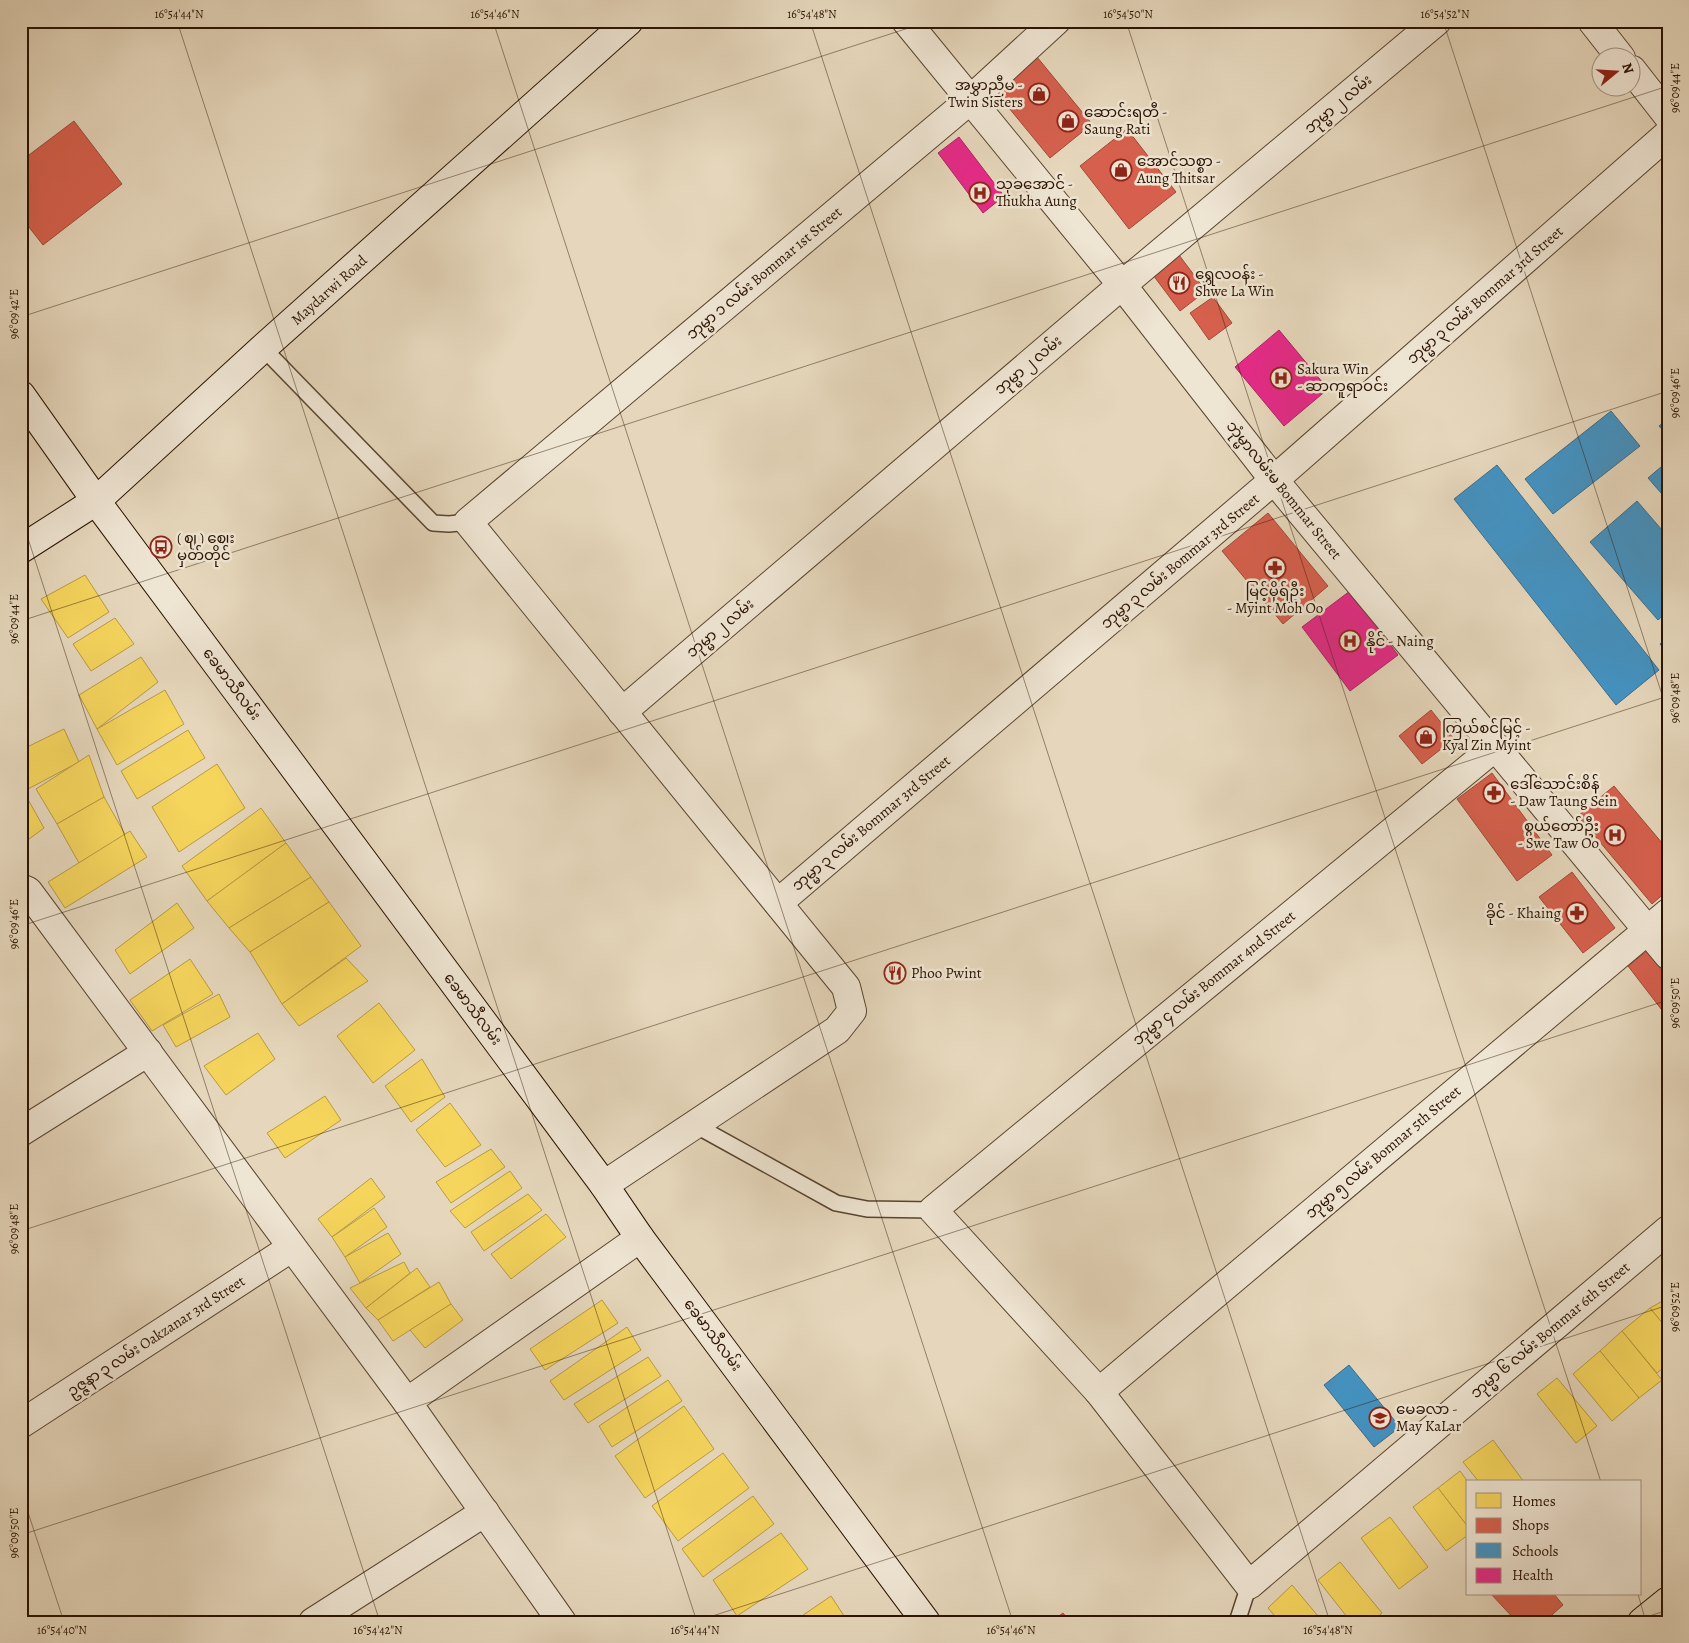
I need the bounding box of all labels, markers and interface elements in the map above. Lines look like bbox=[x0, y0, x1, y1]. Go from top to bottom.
text: 16°54'44"N bbox=[154, 6, 204, 22]
text: 16°54'46"N bbox=[470, 6, 520, 22]
text: 16°54'48"N bbox=[787, 6, 837, 22]
text: 16°54'50"N bbox=[1103, 6, 1153, 22]
text: 16°54'52"N bbox=[1420, 6, 1470, 22]
north arrow bbox=[1592, 48, 1642, 98]
text: N bbox=[1617, 60, 1638, 76]
text: 96°09'44"E bbox=[1667, 63, 1683, 113]
street label: ဘုမ္မာ ၂ လမ်း bbox=[1300, 70, 1377, 140]
place label: အမွှာညီမ - Twin Sisters bbox=[948, 75, 1023, 112]
shop icon: အမွှာညီမ - Twin Sisters bbox=[1027, 82, 1051, 106]
place label: ဆောင်းရတီ - Saung Rati bbox=[1084, 102, 1168, 139]
shop icon: ဆောင်းရတီ - Saung Rati bbox=[1056, 109, 1080, 133]
place label: အောင်သစ္စာ - Aung Thitsar bbox=[1136, 151, 1221, 188]
shop icon: အောင်သစ္စာ - Aung Thitsar bbox=[1109, 158, 1133, 182]
place label: သုခအောင် - Thukha Aung bbox=[996, 174, 1077, 211]
hospital icon: သုခအောင် - Thukha Aung bbox=[968, 181, 992, 205]
street label: ဘုမ္မာ ၁ လမ်း Bommar 1st Street bbox=[682, 202, 848, 346]
street label: ဘုမ္မာ ၃ လမ်း Bommar 3rd Street bbox=[1403, 222, 1569, 370]
street label: Maydarwi Road bbox=[287, 250, 372, 329]
place label: ရွှေလဝန်း - Shwe La Win bbox=[1195, 264, 1274, 301]
restaurant icon: ရွှေလဝန်း - Shwe La Win bbox=[1167, 271, 1191, 295]
text: 96°09'42"E bbox=[6, 289, 22, 339]
street label: ဘုမ္မာ ၂ လမ်း bbox=[990, 331, 1067, 401]
place label: Sakura Win - ဆာကူရာဝင်း bbox=[1297, 359, 1388, 398]
hospital icon: Sakura Win - ဆာကူရာဝင်း bbox=[1269, 366, 1293, 390]
text: 96°09'46"E bbox=[1667, 368, 1683, 418]
street label: ဘုံမ္မာလမ်းမ Bommar Street bbox=[1220, 416, 1346, 565]
street label: ဘုမ္မာ ၃ လမ်း Bommar 3rd Street bbox=[1097, 489, 1265, 635]
place label: ( ဈ ) ဈေး မှတ်တိုင် bbox=[177, 528, 235, 567]
bus stop icon: ( ဈ ) ဈေး မှတ်တိုင် bbox=[149, 535, 173, 559]
pharmacy icon: မြင့်မိုရ်ဦး - Myint Moh Oo bbox=[1263, 556, 1287, 580]
place label: မြင့်မိုရ်ဦး - Myint Moh Oo bbox=[1227, 581, 1323, 618]
text: 96°09'44"E bbox=[6, 594, 22, 644]
street label: ဘုမ္မာ ၂ လမ်း bbox=[682, 594, 759, 664]
hospital icon: နိုင် - Naing bbox=[1338, 629, 1362, 653]
place label: နိုင် - Naing bbox=[1366, 631, 1434, 653]
street label: ခေမာသီလမ်း bbox=[198, 644, 266, 724]
text: 96°09'48"E bbox=[1667, 673, 1683, 723]
place label: ကြယ်စင်မြင့် - Kyal Zin Myint bbox=[1442, 718, 1532, 755]
shop icon: ကြယ်စင်မြင့် - Kyal Zin Myint bbox=[1414, 725, 1438, 749]
street label: ဘုမ္မာ ၃ လမ်း Bommar 3rd Street bbox=[788, 751, 956, 897]
place label: ဒေါ်သောင်းစိန် - Daw Taung Sein bbox=[1510, 774, 1617, 811]
pharmacy icon: ဒေါ်သောင်းစိန် - Daw Taung Sein bbox=[1482, 781, 1506, 805]
place label: စွယ်တော်ဦး - Swe Taw Oo bbox=[1517, 816, 1599, 853]
hospital icon: စွယ်တော်ဦး - Swe Taw Oo bbox=[1603, 823, 1627, 847]
text: 96°09'46"E bbox=[6, 899, 22, 949]
pharmacy icon: ခိုင် - Khaing bbox=[1565, 901, 1589, 925]
place label: ခိုင် - Khaing bbox=[1486, 903, 1561, 925]
street label: ဘုမ္မာ ၄ လမ်း Bommar 4nd Street bbox=[1128, 906, 1301, 1052]
restaurant icon: Phoo Pwint bbox=[883, 961, 907, 985]
place label: Phoo Pwint bbox=[911, 963, 982, 983]
street label: ခေမာသီလမ်း bbox=[439, 969, 507, 1049]
text: 96°09'50"E bbox=[1667, 978, 1683, 1028]
street label: ဘုမ္မာ ၅ လမ်း Bomnar 5th Street bbox=[1301, 1081, 1466, 1225]
text: 96°09'48"E bbox=[6, 1204, 22, 1254]
street label: ဘုမ္မာ ၆ လမ်း Bommar 6th Street bbox=[1466, 1257, 1636, 1405]
street label: ဥဇ္ဇနာ ၃ လမ်း Oakzanar 3rd Street bbox=[63, 1271, 250, 1403]
text: 96°09'52"E bbox=[1667, 1282, 1683, 1332]
street label: ခေမာသီလမ်း bbox=[679, 1295, 747, 1375]
place label: မေခလာ - May KaLar bbox=[1396, 1399, 1461, 1436]
school or university icon: မေခလာ - May KaLar bbox=[1368, 1406, 1392, 1430]
legend bbox=[1466, 1480, 1642, 1596]
text: Homes bbox=[1512, 1491, 1556, 1511]
text: 96°09'50"E bbox=[6, 1508, 22, 1558]
text: Shops bbox=[1512, 1515, 1549, 1535]
text: Schools bbox=[1512, 1541, 1559, 1561]
text: Health bbox=[1512, 1565, 1553, 1585]
text: 16°54'40"N bbox=[37, 1622, 87, 1638]
text: 16°54'42"N bbox=[353, 1622, 403, 1638]
text: 16°54'44"N bbox=[670, 1622, 720, 1638]
text: 16°54'46"N bbox=[986, 1622, 1036, 1638]
text: 16°54'48"N bbox=[1303, 1622, 1353, 1638]

